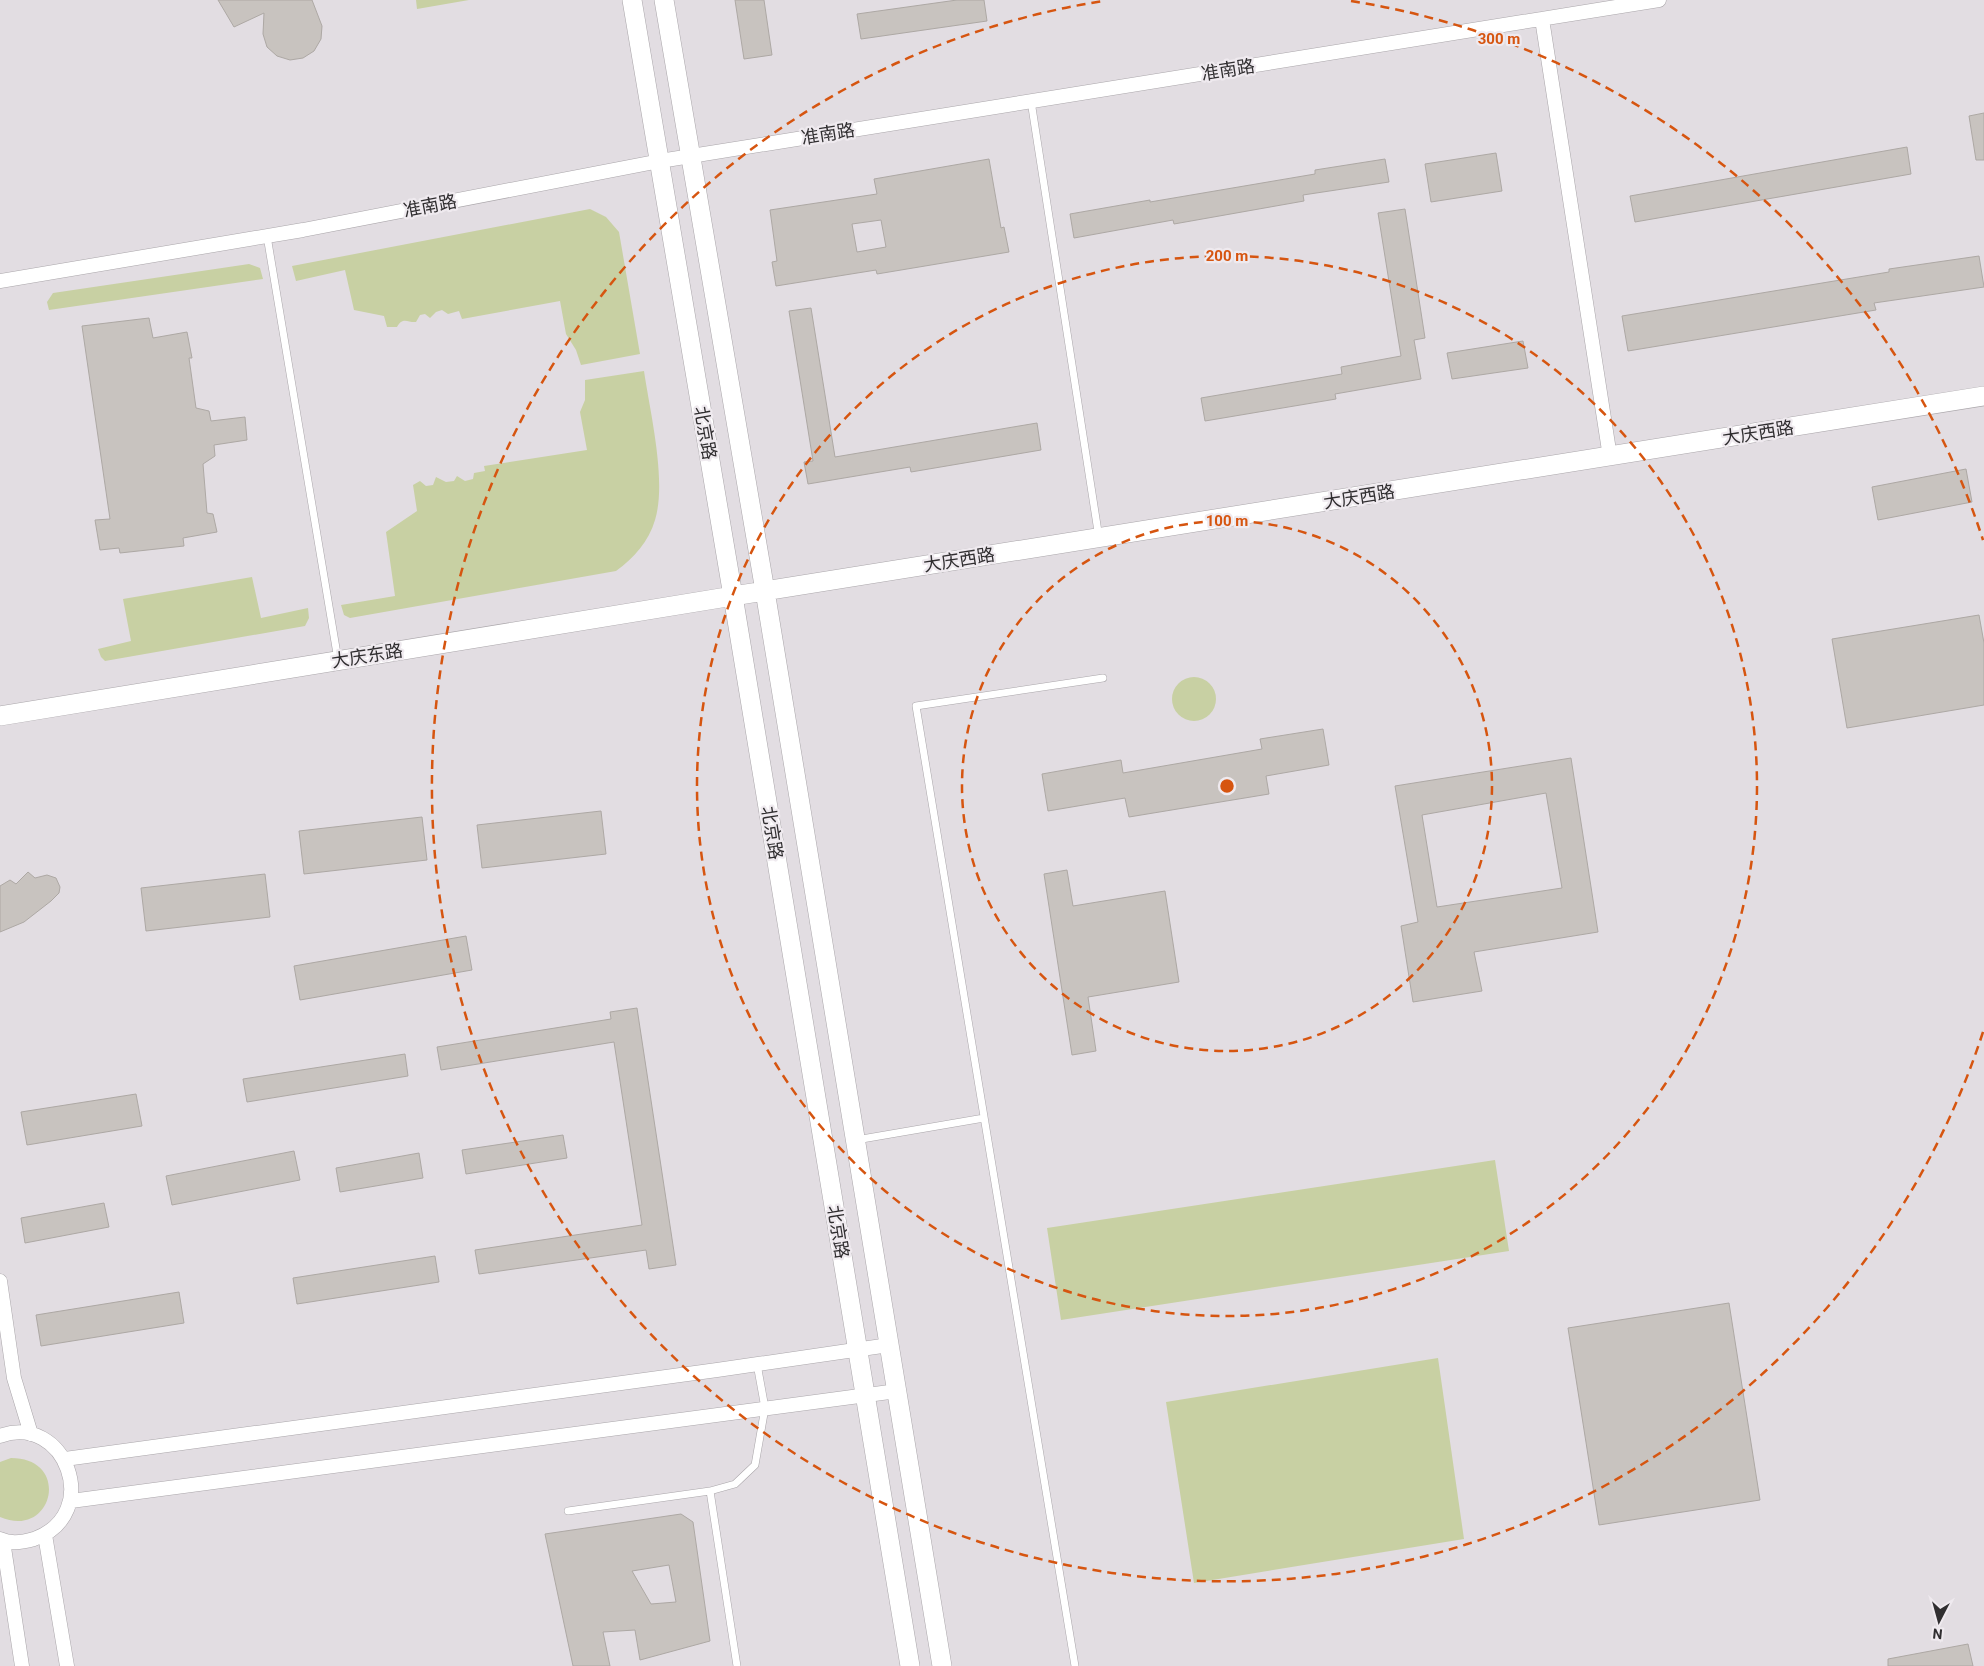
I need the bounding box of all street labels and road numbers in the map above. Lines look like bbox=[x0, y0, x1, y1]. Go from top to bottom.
street label: 准南路 bbox=[1200, 55, 1256, 84]
street label: 准南路 bbox=[800, 119, 856, 148]
street label: 准南路 bbox=[401, 190, 458, 221]
street label: 北京路 bbox=[690, 405, 721, 461]
street label: 大庆西路 bbox=[1721, 417, 1795, 449]
street label: 大庆西路 bbox=[1322, 481, 1396, 513]
street label: 大庆西路 bbox=[922, 544, 996, 576]
street label: 大庆东路 bbox=[330, 640, 404, 672]
street label: 北京路 bbox=[758, 805, 787, 861]
street label: 北京路 bbox=[824, 1204, 853, 1260]

